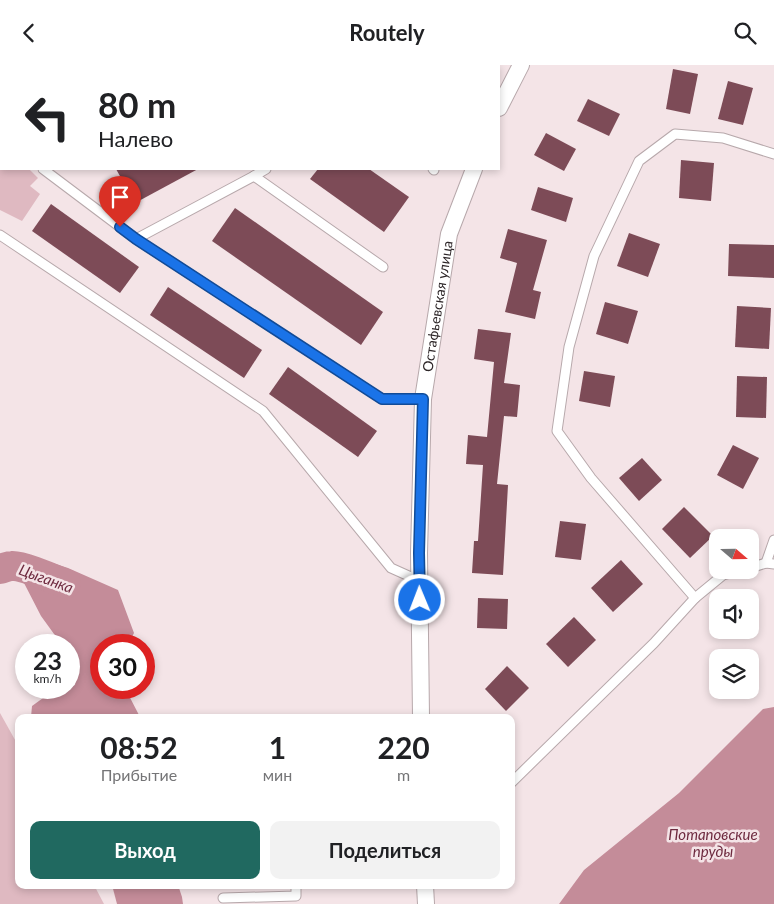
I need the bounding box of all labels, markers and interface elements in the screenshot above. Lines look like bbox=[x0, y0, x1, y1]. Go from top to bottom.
icon: back bbox=[15, 19, 43, 47]
text: Routely bbox=[349, 19, 425, 46]
icon: search bbox=[731, 19, 759, 47]
text: 80 m bbox=[98, 83, 176, 125]
icon: left bbox=[15, 85, 80, 150]
text: Налево bbox=[98, 125, 173, 152]
pin bbox=[99, 176, 141, 227]
icon: arrive bbox=[106, 183, 134, 211]
street label: Остафьевская улица bbox=[418, 239, 456, 373]
north arrow bbox=[709, 529, 759, 579]
map controls bbox=[709, 529, 759, 699]
water label: Цыганка bbox=[17, 560, 76, 596]
position arrow bbox=[393, 573, 445, 625]
button: sound bbox=[709, 589, 759, 639]
speed limit sign: 30 bbox=[90, 634, 155, 699]
text: 23 bbox=[33, 645, 62, 675]
button: layers bbox=[709, 649, 759, 699]
text: km/h bbox=[33, 671, 62, 686]
text: 08:52 bbox=[100, 729, 178, 765]
text: 1 bbox=[269, 729, 286, 765]
text: 220 bbox=[378, 729, 430, 765]
text: Прибытие bbox=[101, 765, 177, 784]
text: мин bbox=[263, 765, 292, 784]
text: m bbox=[397, 765, 410, 784]
button: Выход bbox=[30, 821, 260, 879]
button: Поделиться bbox=[270, 821, 500, 879]
water label: Потаповские пруды bbox=[668, 825, 758, 860]

